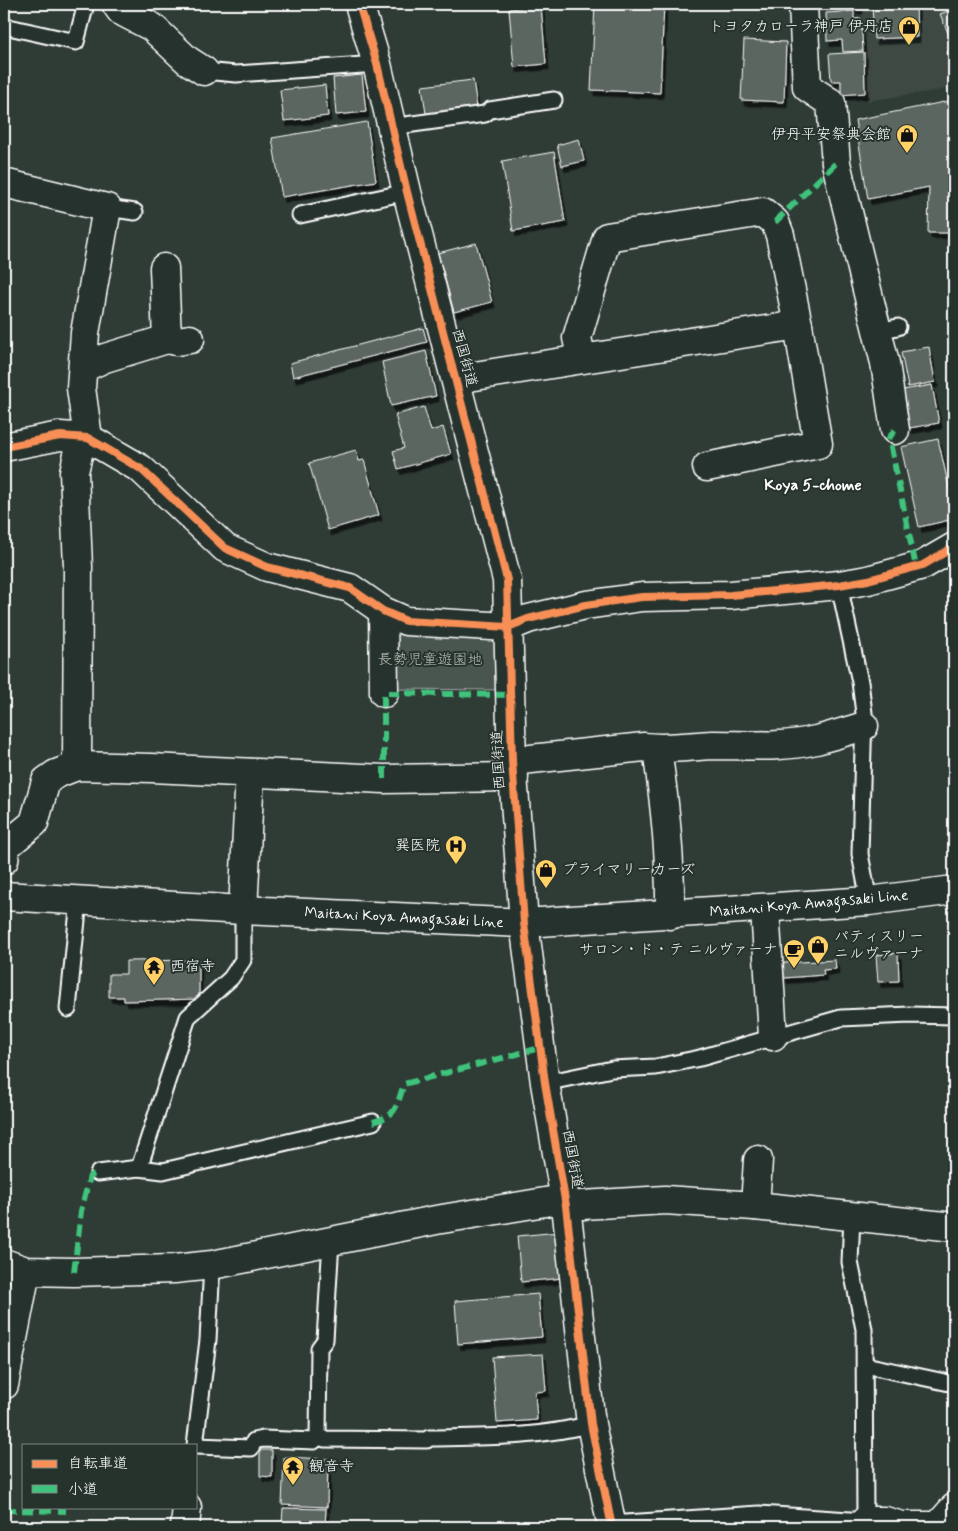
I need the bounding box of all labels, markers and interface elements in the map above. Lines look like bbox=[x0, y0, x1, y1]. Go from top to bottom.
shop icon: トヨタカローラ神戸 伊丹店 bbox=[897, 15, 921, 46]
place label: トヨタカローラ神戸 伊丹店 bbox=[709, 17, 893, 37]
shop icon: 伊丹平安祭典会館 bbox=[895, 123, 919, 154]
place label: 伊丹平安祭典会館 bbox=[771, 125, 891, 145]
street label: 西国街道 bbox=[447, 326, 481, 390]
district label: Koya 5-chome bbox=[764, 475, 862, 496]
park label: 長勢児童遊園地 bbox=[377, 650, 483, 670]
street label: 西国街道 bbox=[487, 730, 511, 790]
hospital icon: 巽医院 bbox=[444, 834, 468, 865]
place label: 巽医院 bbox=[395, 836, 440, 856]
shop icon: プライマリーカーズ bbox=[534, 858, 558, 889]
place label: プライマリーカーズ bbox=[562, 860, 695, 880]
street label: Maitani Koya Amagasaki Line bbox=[709, 885, 909, 924]
street label: Maitani Koya Amagasaki Line bbox=[304, 903, 504, 934]
place label: パティスリー ニルヴァーナ bbox=[834, 927, 924, 964]
shop icon: パティスリー ニルヴァーナ bbox=[806, 934, 830, 965]
cafe icon: サロン・ド・テ ニルヴァーナ bbox=[782, 938, 806, 969]
place label: サロン・ド・テ ニルヴァーナ bbox=[579, 940, 778, 960]
temple icon: 西宿寺 bbox=[142, 955, 166, 986]
place label: 西宿寺 bbox=[170, 957, 215, 977]
street label: 西国街道 bbox=[557, 1128, 587, 1190]
legend bbox=[22, 1444, 198, 1508]
text: 自転車道 bbox=[68, 1454, 128, 1474]
temple icon: 観音寺 bbox=[281, 1455, 305, 1486]
place label: 観音寺 bbox=[309, 1457, 354, 1477]
text: 小道 bbox=[68, 1480, 98, 1500]

